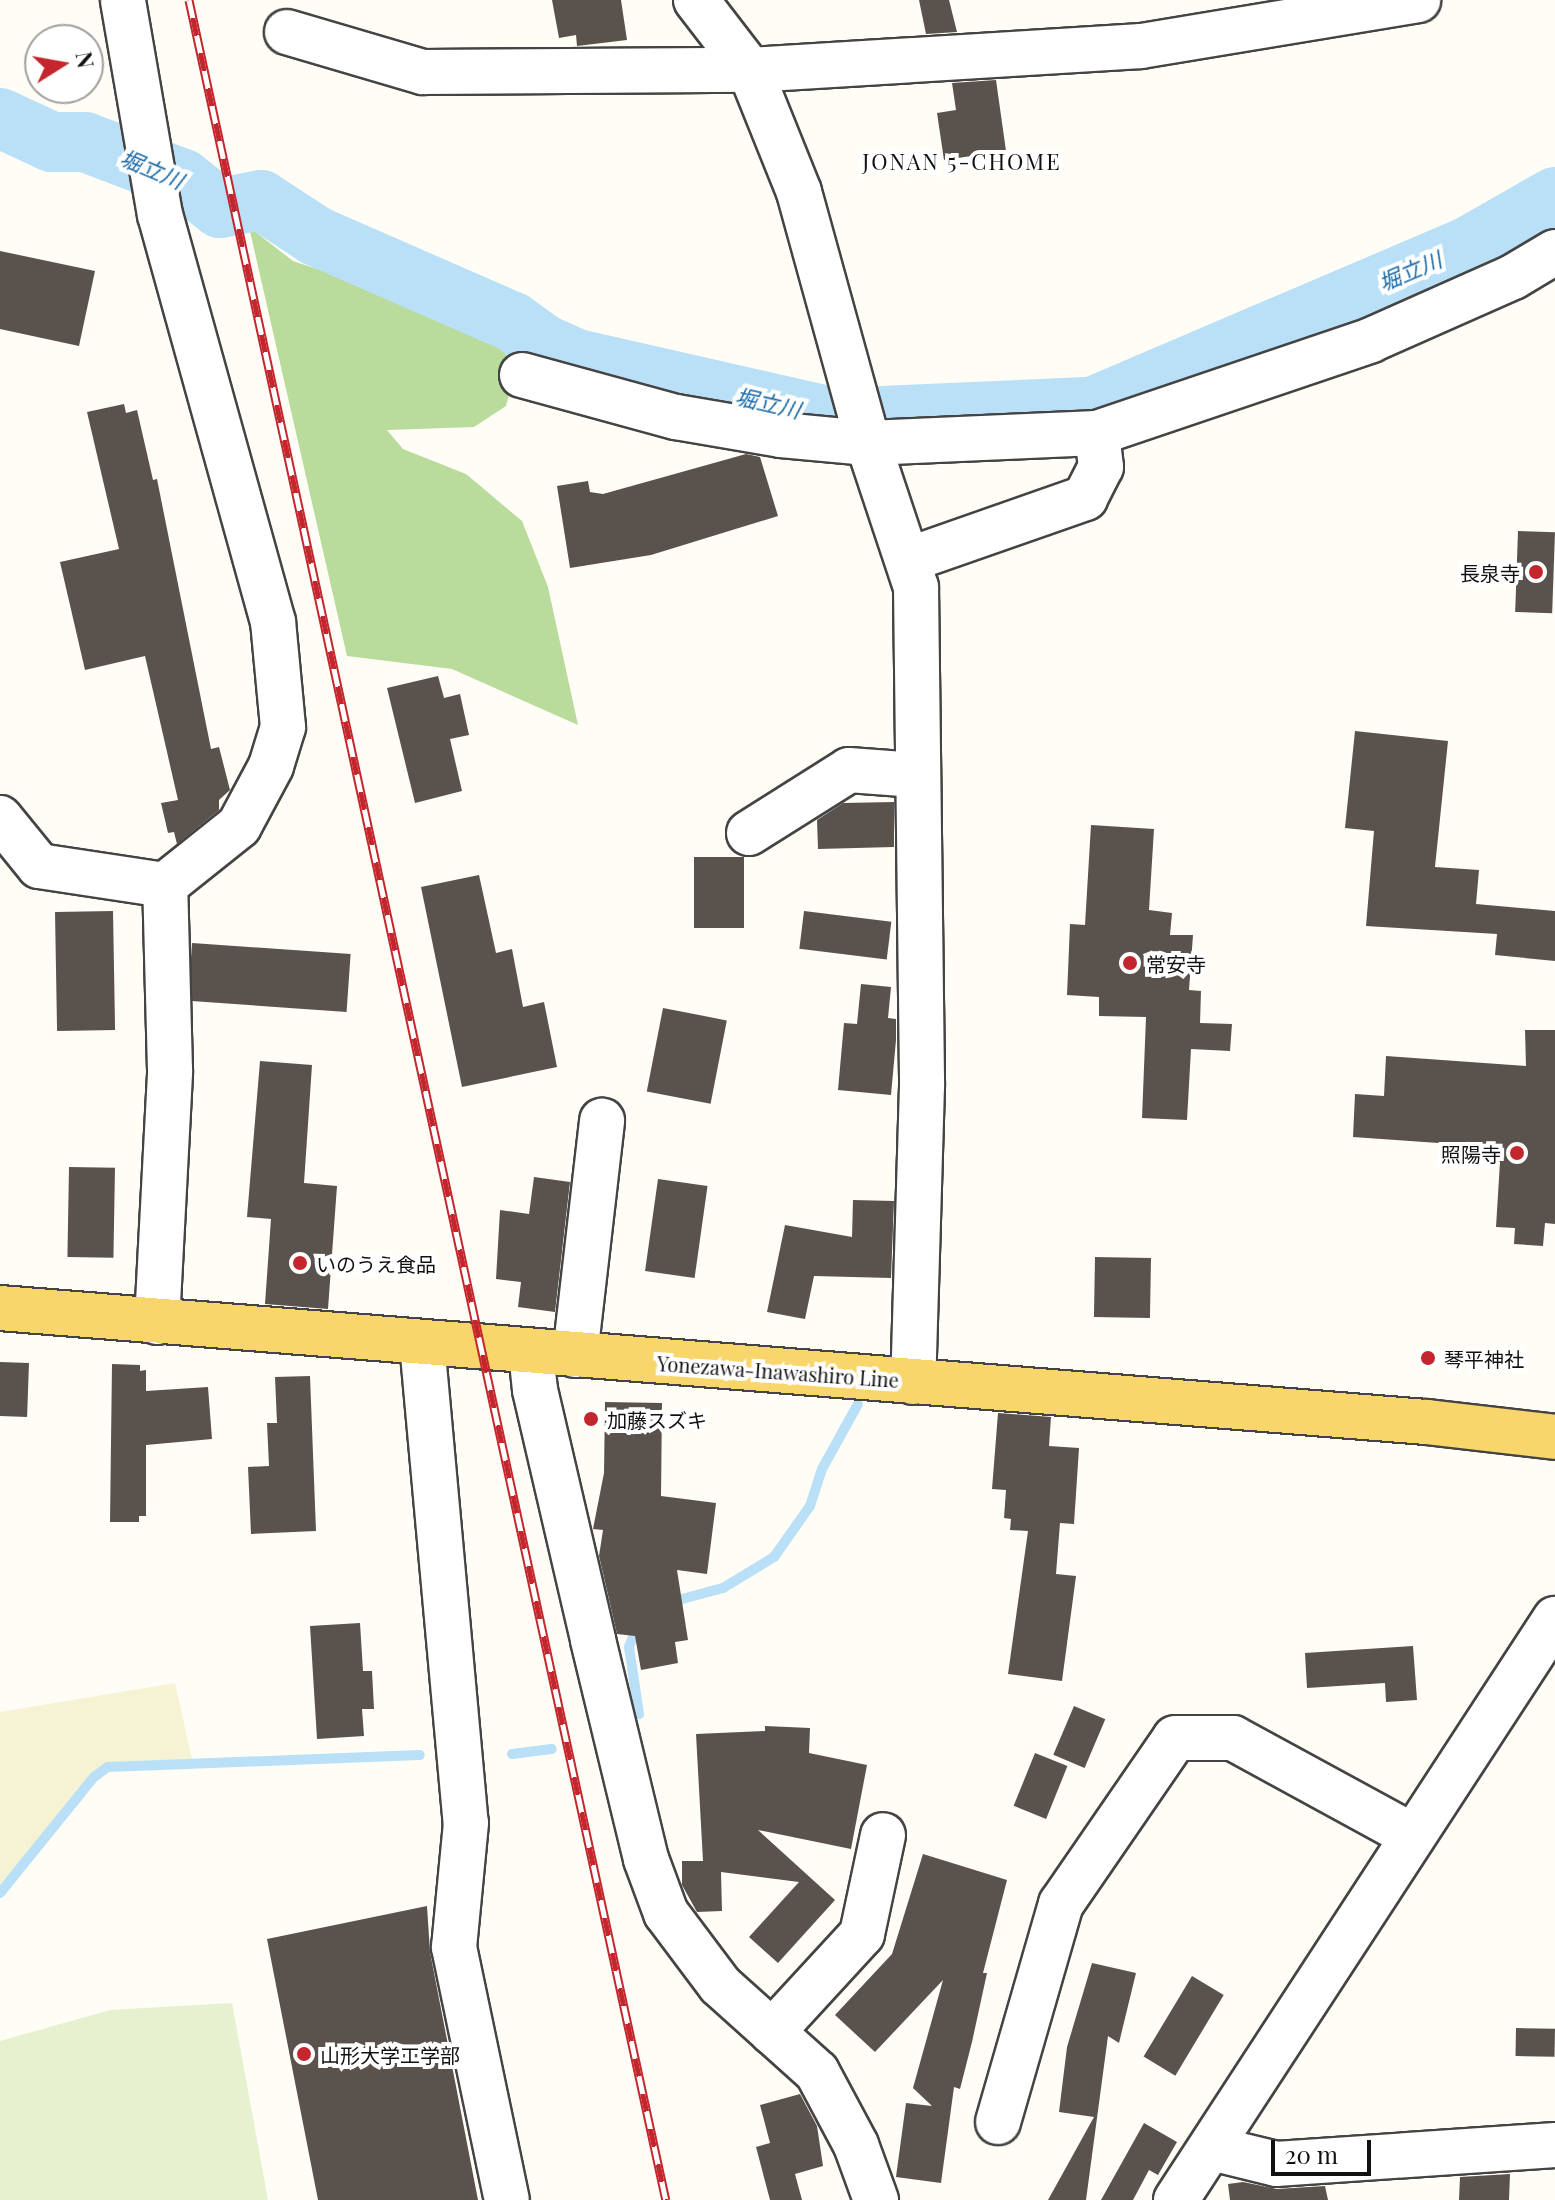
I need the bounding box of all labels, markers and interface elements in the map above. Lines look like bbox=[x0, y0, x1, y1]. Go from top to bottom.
north arrow bbox=[24, 24, 104, 104]
text: N bbox=[69, 49, 102, 70]
water label: 堀立川 bbox=[116, 144, 188, 194]
district label: JONAN 5-CHOME bbox=[862, 149, 1062, 175]
water label: 堀立川 bbox=[1374, 246, 1446, 296]
water label: 堀立川 bbox=[733, 383, 803, 423]
place label: 長泉寺 bbox=[1460, 560, 1520, 584]
marker: 長泉寺 bbox=[1527, 563, 1545, 581]
place label: 常安寺 bbox=[1146, 951, 1206, 975]
marker: 常安寺 bbox=[1121, 954, 1139, 972]
place label: 照陽寺 bbox=[1441, 1141, 1501, 1165]
marker: 照陽寺 bbox=[1508, 1144, 1526, 1162]
place label: いのうえ食品 bbox=[316, 1251, 436, 1275]
marker: いのうえ食品 bbox=[291, 1254, 309, 1272]
place label: 琴平神社 bbox=[1444, 1346, 1524, 1370]
marker: 琴平神社 bbox=[1419, 1349, 1437, 1367]
street label: Yonezawa-Inawashiro Line bbox=[656, 1351, 900, 1391]
place label: 加藤スズキ bbox=[607, 1407, 707, 1431]
marker: 加藤スズキ bbox=[582, 1410, 600, 1428]
place label: 山形大学工学部 bbox=[320, 2042, 460, 2066]
marker: 山形大学工学部 bbox=[295, 2045, 313, 2063]
scale bar bbox=[1275, 2124, 1375, 2174]
text: 20 m bbox=[1285, 2138, 1338, 2170]

